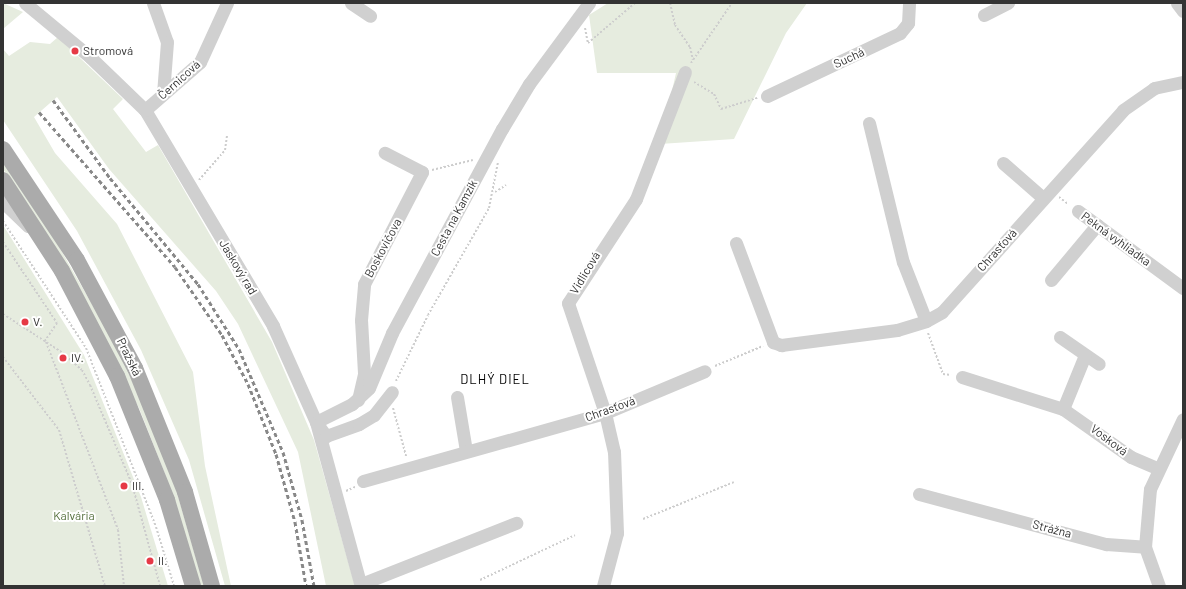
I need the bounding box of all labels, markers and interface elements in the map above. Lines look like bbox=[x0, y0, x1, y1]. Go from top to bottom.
place label: Stromová bbox=[83, 44, 133, 58]
street label: Suchá bbox=[831, 45, 867, 71]
marker: Stromová bbox=[70, 46, 80, 56]
street label: Černicová bbox=[155, 57, 203, 103]
street label: Cesta na Kamzík bbox=[428, 177, 480, 259]
street label: Pekná vyhliadka bbox=[1078, 209, 1154, 269]
street label: Boskovičova bbox=[361, 216, 405, 280]
street label: Chrasťová bbox=[974, 226, 1020, 274]
street label: Jaskový rad bbox=[216, 237, 260, 297]
street label: Vidlicová bbox=[567, 249, 603, 297]
place label: V. bbox=[33, 315, 43, 329]
marker: V. bbox=[20, 317, 30, 327]
street label: Pražská bbox=[114, 336, 144, 378]
place label: IV. bbox=[71, 351, 84, 365]
marker: IV. bbox=[58, 353, 68, 363]
district label: DLHÝ DIEL bbox=[460, 371, 530, 387]
street label: Chrasťová bbox=[583, 393, 637, 425]
street label: Vosková bbox=[1088, 421, 1130, 459]
place label: III. bbox=[132, 479, 145, 493]
marker: III. bbox=[119, 481, 129, 491]
park label: Kalvária bbox=[53, 509, 95, 523]
street label: Strážna bbox=[1031, 517, 1073, 541]
place label: II. bbox=[158, 554, 168, 568]
marker: II. bbox=[145, 556, 155, 566]

